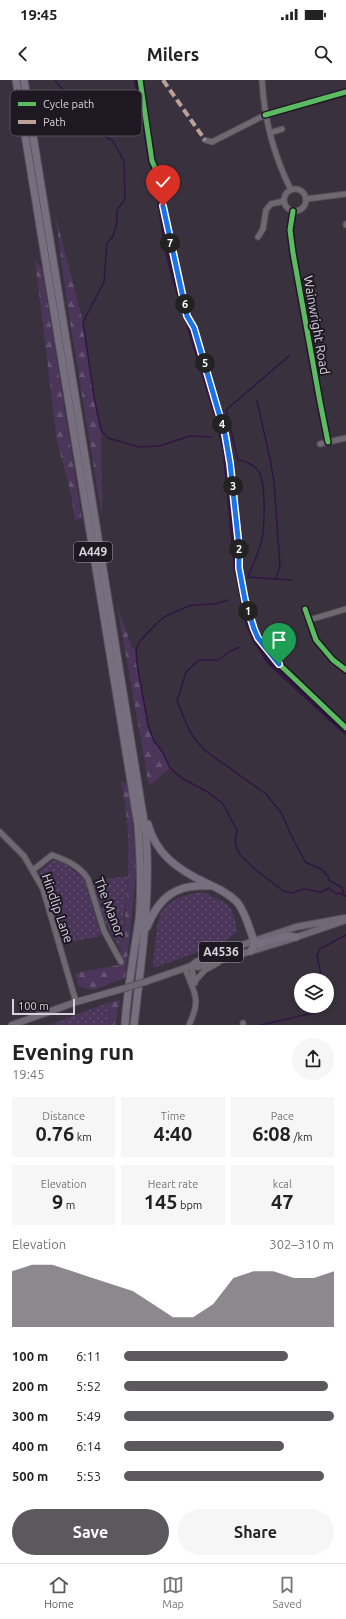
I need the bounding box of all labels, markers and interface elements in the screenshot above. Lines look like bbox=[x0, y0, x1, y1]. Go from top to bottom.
text: 19:45 bbox=[20, 6, 58, 23]
icon: back bbox=[12, 43, 34, 65]
icon: search bbox=[312, 43, 334, 65]
text: Milers bbox=[147, 44, 199, 64]
legend bbox=[10, 90, 142, 136]
text: Cycle path bbox=[43, 98, 94, 110]
text: Path bbox=[43, 116, 66, 128]
pin bbox=[146, 165, 180, 206]
icon: check bbox=[152, 171, 174, 193]
pin: 7 bbox=[160, 233, 180, 253]
text: 7 bbox=[167, 237, 173, 249]
street label: Wainwright Road bbox=[301, 274, 333, 376]
pin: 6 bbox=[175, 294, 195, 314]
text: 6 bbox=[182, 298, 188, 310]
pin: 5 bbox=[195, 353, 215, 373]
text: 5 bbox=[202, 357, 208, 369]
pin: 4 bbox=[212, 414, 232, 434]
text: 4 bbox=[219, 418, 225, 430]
pin: 3 bbox=[223, 476, 243, 496]
text: 3 bbox=[230, 480, 236, 492]
pin: 2 bbox=[229, 539, 249, 559]
road number: A449 bbox=[74, 542, 112, 562]
text: 2 bbox=[236, 543, 242, 555]
pin: 1 bbox=[238, 601, 258, 621]
text: 1 bbox=[245, 605, 251, 617]
pin bbox=[262, 623, 296, 664]
icon: arrive bbox=[268, 629, 290, 651]
street label: Hindlip Lane bbox=[40, 872, 76, 944]
street label: The Manor bbox=[92, 875, 128, 939]
road number: A4536 bbox=[199, 942, 243, 962]
map controls bbox=[294, 973, 334, 1013]
button: layers bbox=[294, 973, 334, 1013]
scale bar bbox=[12, 997, 75, 1016]
text: 100 m bbox=[18, 1000, 49, 1012]
button: share bbox=[292, 1038, 334, 1080]
text: Evening run bbox=[12, 1039, 134, 1064]
text: 19:45 bbox=[12, 1067, 45, 1081]
text: Distance bbox=[42, 1110, 85, 1122]
text: Time bbox=[161, 1110, 185, 1122]
text: Pace bbox=[271, 1110, 294, 1122]
text: 0.76 bbox=[35, 1122, 74, 1145]
text: 4:40 bbox=[154, 1122, 192, 1145]
text: 6:08 bbox=[252, 1122, 291, 1145]
text: km bbox=[74, 1131, 92, 1143]
text: /km bbox=[291, 1131, 313, 1143]
text: Elevation bbox=[41, 1178, 87, 1190]
text: Heart rate bbox=[148, 1178, 198, 1190]
text: kcal bbox=[273, 1178, 292, 1190]
text: 9 bbox=[52, 1190, 63, 1213]
text: 145 bbox=[144, 1190, 177, 1213]
text: 47 bbox=[271, 1190, 294, 1213]
text: m bbox=[63, 1199, 75, 1211]
text: bpm bbox=[177, 1199, 202, 1211]
text: Elevation bbox=[12, 1237, 66, 1251]
text: 302–310 m bbox=[269, 1237, 334, 1251]
text: 100 m bbox=[12, 1349, 48, 1363]
text: 6:11 bbox=[76, 1349, 101, 1363]
text: 200 m bbox=[12, 1379, 48, 1393]
text: 5:52 bbox=[76, 1379, 101, 1393]
text: 300 m bbox=[12, 1409, 48, 1423]
text: 5:49 bbox=[76, 1409, 101, 1423]
text: 400 m bbox=[12, 1439, 48, 1453]
text: 6:14 bbox=[76, 1439, 101, 1453]
text: 500 m bbox=[12, 1469, 48, 1483]
text: 5:53 bbox=[76, 1469, 101, 1483]
button: Save bbox=[12, 1509, 169, 1555]
button: Share bbox=[177, 1509, 334, 1555]
tab: Home bbox=[44, 1574, 74, 1610]
tab: Map bbox=[162, 1574, 184, 1610]
tab: Saved bbox=[273, 1574, 302, 1610]

